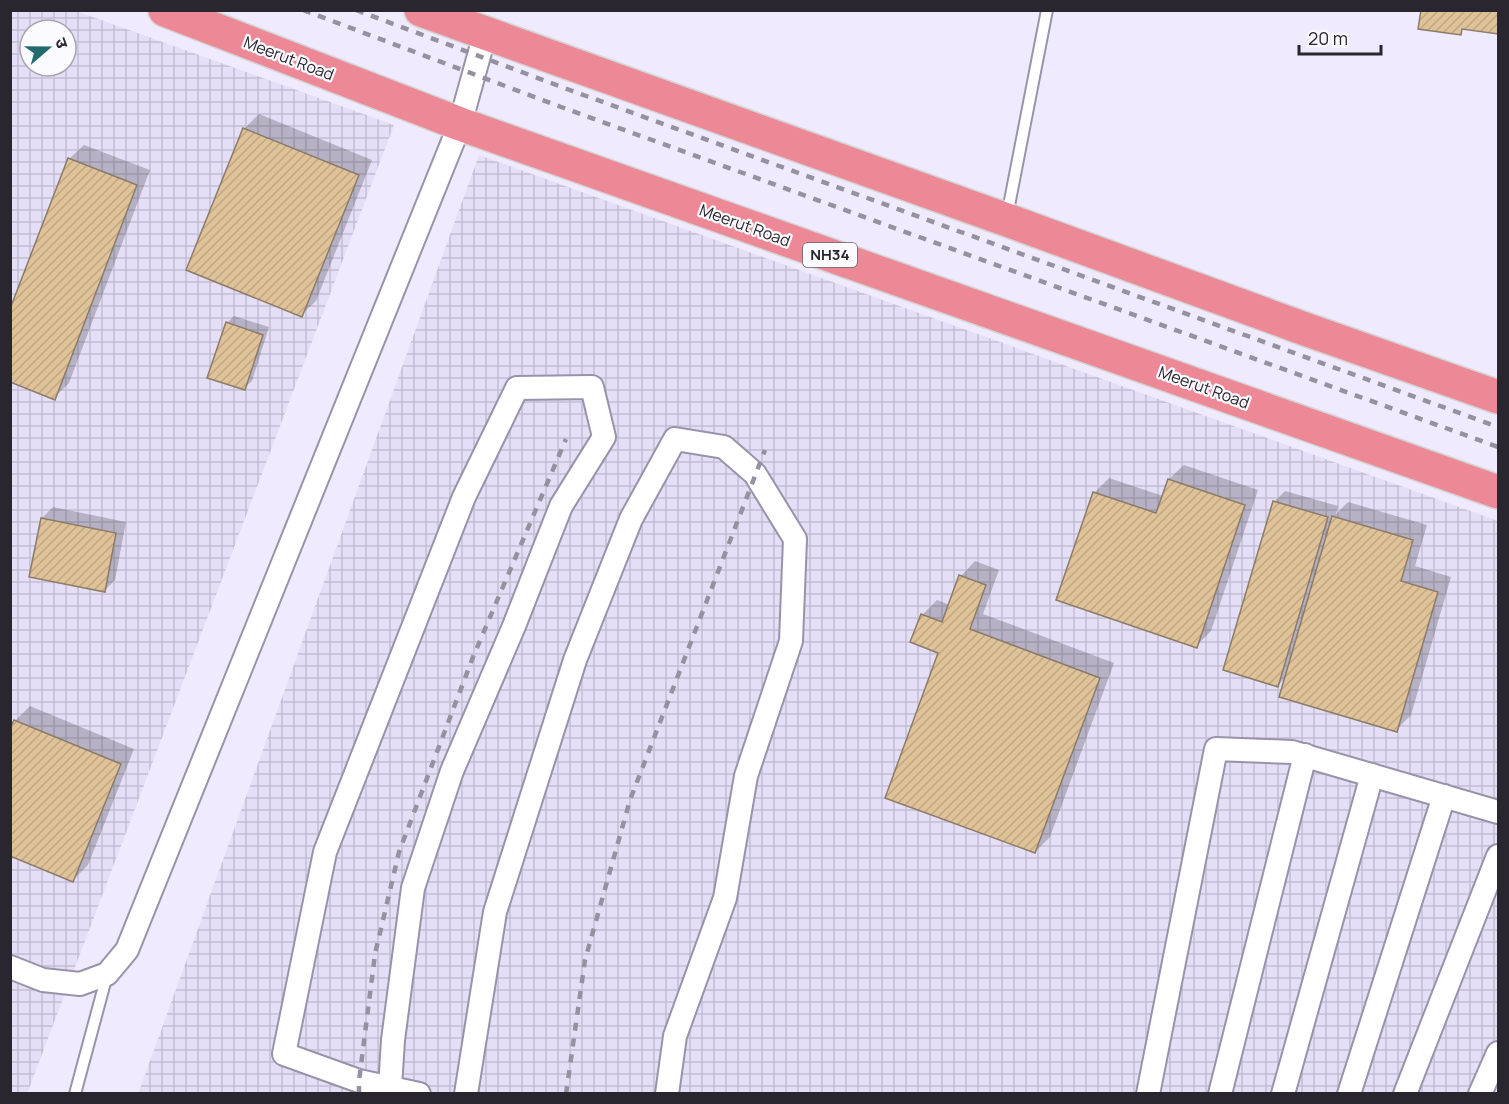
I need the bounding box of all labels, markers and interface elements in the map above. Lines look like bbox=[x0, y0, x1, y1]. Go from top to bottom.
north arrow bbox=[18, 18, 78, 78]
scale bar bbox=[1299, 18, 1382, 56]
text: 20 m bbox=[1308, 26, 1348, 50]
street label: Meerut Road bbox=[241, 31, 337, 85]
text: उ bbox=[50, 35, 74, 52]
street label: Meerut Road bbox=[697, 198, 793, 252]
road number: NH34 bbox=[803, 243, 857, 267]
street label: Meerut Road bbox=[1156, 360, 1252, 414]

